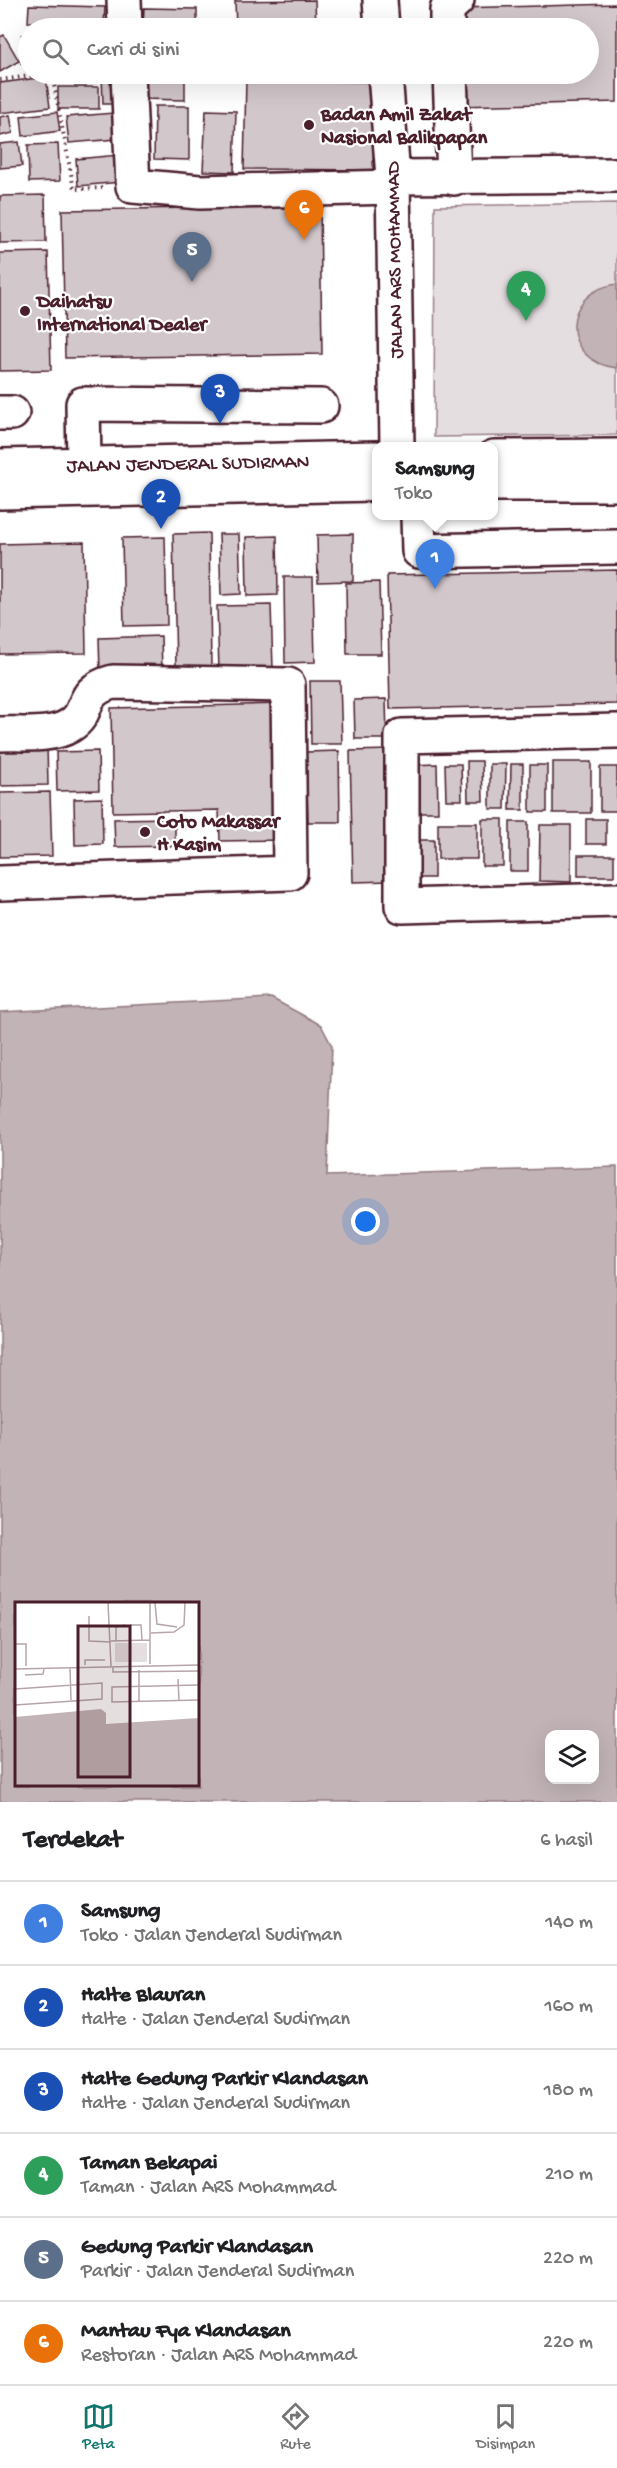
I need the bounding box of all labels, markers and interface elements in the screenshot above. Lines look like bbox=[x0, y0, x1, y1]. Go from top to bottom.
search box bbox=[18, 18, 599, 84]
icon: search bbox=[39, 35, 72, 68]
text: Cari di sini bbox=[87, 38, 180, 64]
place label: Badan Amil Zakat Nasional Balikpapan bbox=[320, 105, 488, 151]
marker: Badan Amil Zakat Nasional Balikpapan bbox=[302, 118, 316, 132]
street label: JALAN ARS MOHAMMAD bbox=[383, 160, 410, 359]
pin: 6 bbox=[284, 190, 324, 240]
pin: 5 bbox=[172, 232, 212, 282]
pin: 4 bbox=[506, 272, 546, 321]
place label: Daihatsu International Dealer bbox=[35, 292, 208, 338]
marker: Daihatsu International Dealer bbox=[18, 304, 32, 318]
pin: 3 bbox=[200, 374, 240, 424]
popup bbox=[372, 442, 498, 520]
street label: JALAN JENDERAL SUDIRMAN bbox=[66, 452, 310, 479]
text: Samsung bbox=[395, 457, 475, 483]
pin: 2 bbox=[142, 480, 180, 529]
text: Toko bbox=[395, 483, 433, 506]
pin: 1 bbox=[416, 540, 454, 589]
place label: Coto Makassar H Kasim bbox=[156, 812, 281, 858]
marker: Coto Makassar H Kasim bbox=[138, 825, 152, 839]
your location bbox=[351, 1207, 380, 1236]
inset map bbox=[15, 1602, 200, 1787]
map controls bbox=[545, 1730, 599, 1784]
button: layers bbox=[545, 1730, 599, 1784]
text: Terdekat bbox=[24, 1826, 122, 1857]
text: 6 hasil bbox=[540, 1830, 593, 1853]
text: Samsung bbox=[81, 1899, 160, 1925]
text: 1 bbox=[39, 1912, 48, 1935]
text: 140 m bbox=[545, 1912, 593, 1935]
text: Toko · Jalan Jenderal Sudirman bbox=[81, 1925, 342, 1948]
text: Halte Blauran bbox=[81, 1983, 205, 2009]
text: 2 bbox=[39, 1996, 48, 2019]
text: 160 m bbox=[544, 1996, 593, 2019]
text: Halte · Jalan Jenderal Sudirman bbox=[81, 2009, 350, 2032]
text: Halte Gedung Parkir Klandasan bbox=[81, 2067, 368, 2093]
text: 3 bbox=[38, 2080, 49, 2103]
text: 180 m bbox=[544, 2080, 593, 2103]
text: Halte · Jalan Jenderal Sudirman bbox=[81, 2093, 350, 2116]
text: Taman Bekapai bbox=[81, 2151, 218, 2177]
text: 4 bbox=[39, 2164, 48, 2187]
text: 210 m bbox=[545, 2164, 593, 2187]
text: Taman · Jalan ARS Mohammad bbox=[81, 2177, 335, 2200]
text: Gedung Parkir Klandasan bbox=[81, 2235, 313, 2261]
text: 5 bbox=[38, 2248, 49, 2271]
text: 220 m bbox=[543, 2248, 593, 2271]
text: Parkir · Jalan Jenderal Sudirman bbox=[81, 2261, 354, 2284]
text: Mantau Fya Klandasan bbox=[81, 2319, 291, 2345]
text: 6 bbox=[38, 2332, 49, 2355]
text: 220 m bbox=[543, 2332, 593, 2355]
text: Restoran · Jalan ARS Mohammad bbox=[81, 2345, 356, 2368]
tab: Peta bbox=[82, 2400, 115, 2455]
tab: Rute bbox=[279, 2400, 312, 2455]
tab: Disimpan bbox=[476, 2400, 535, 2455]

